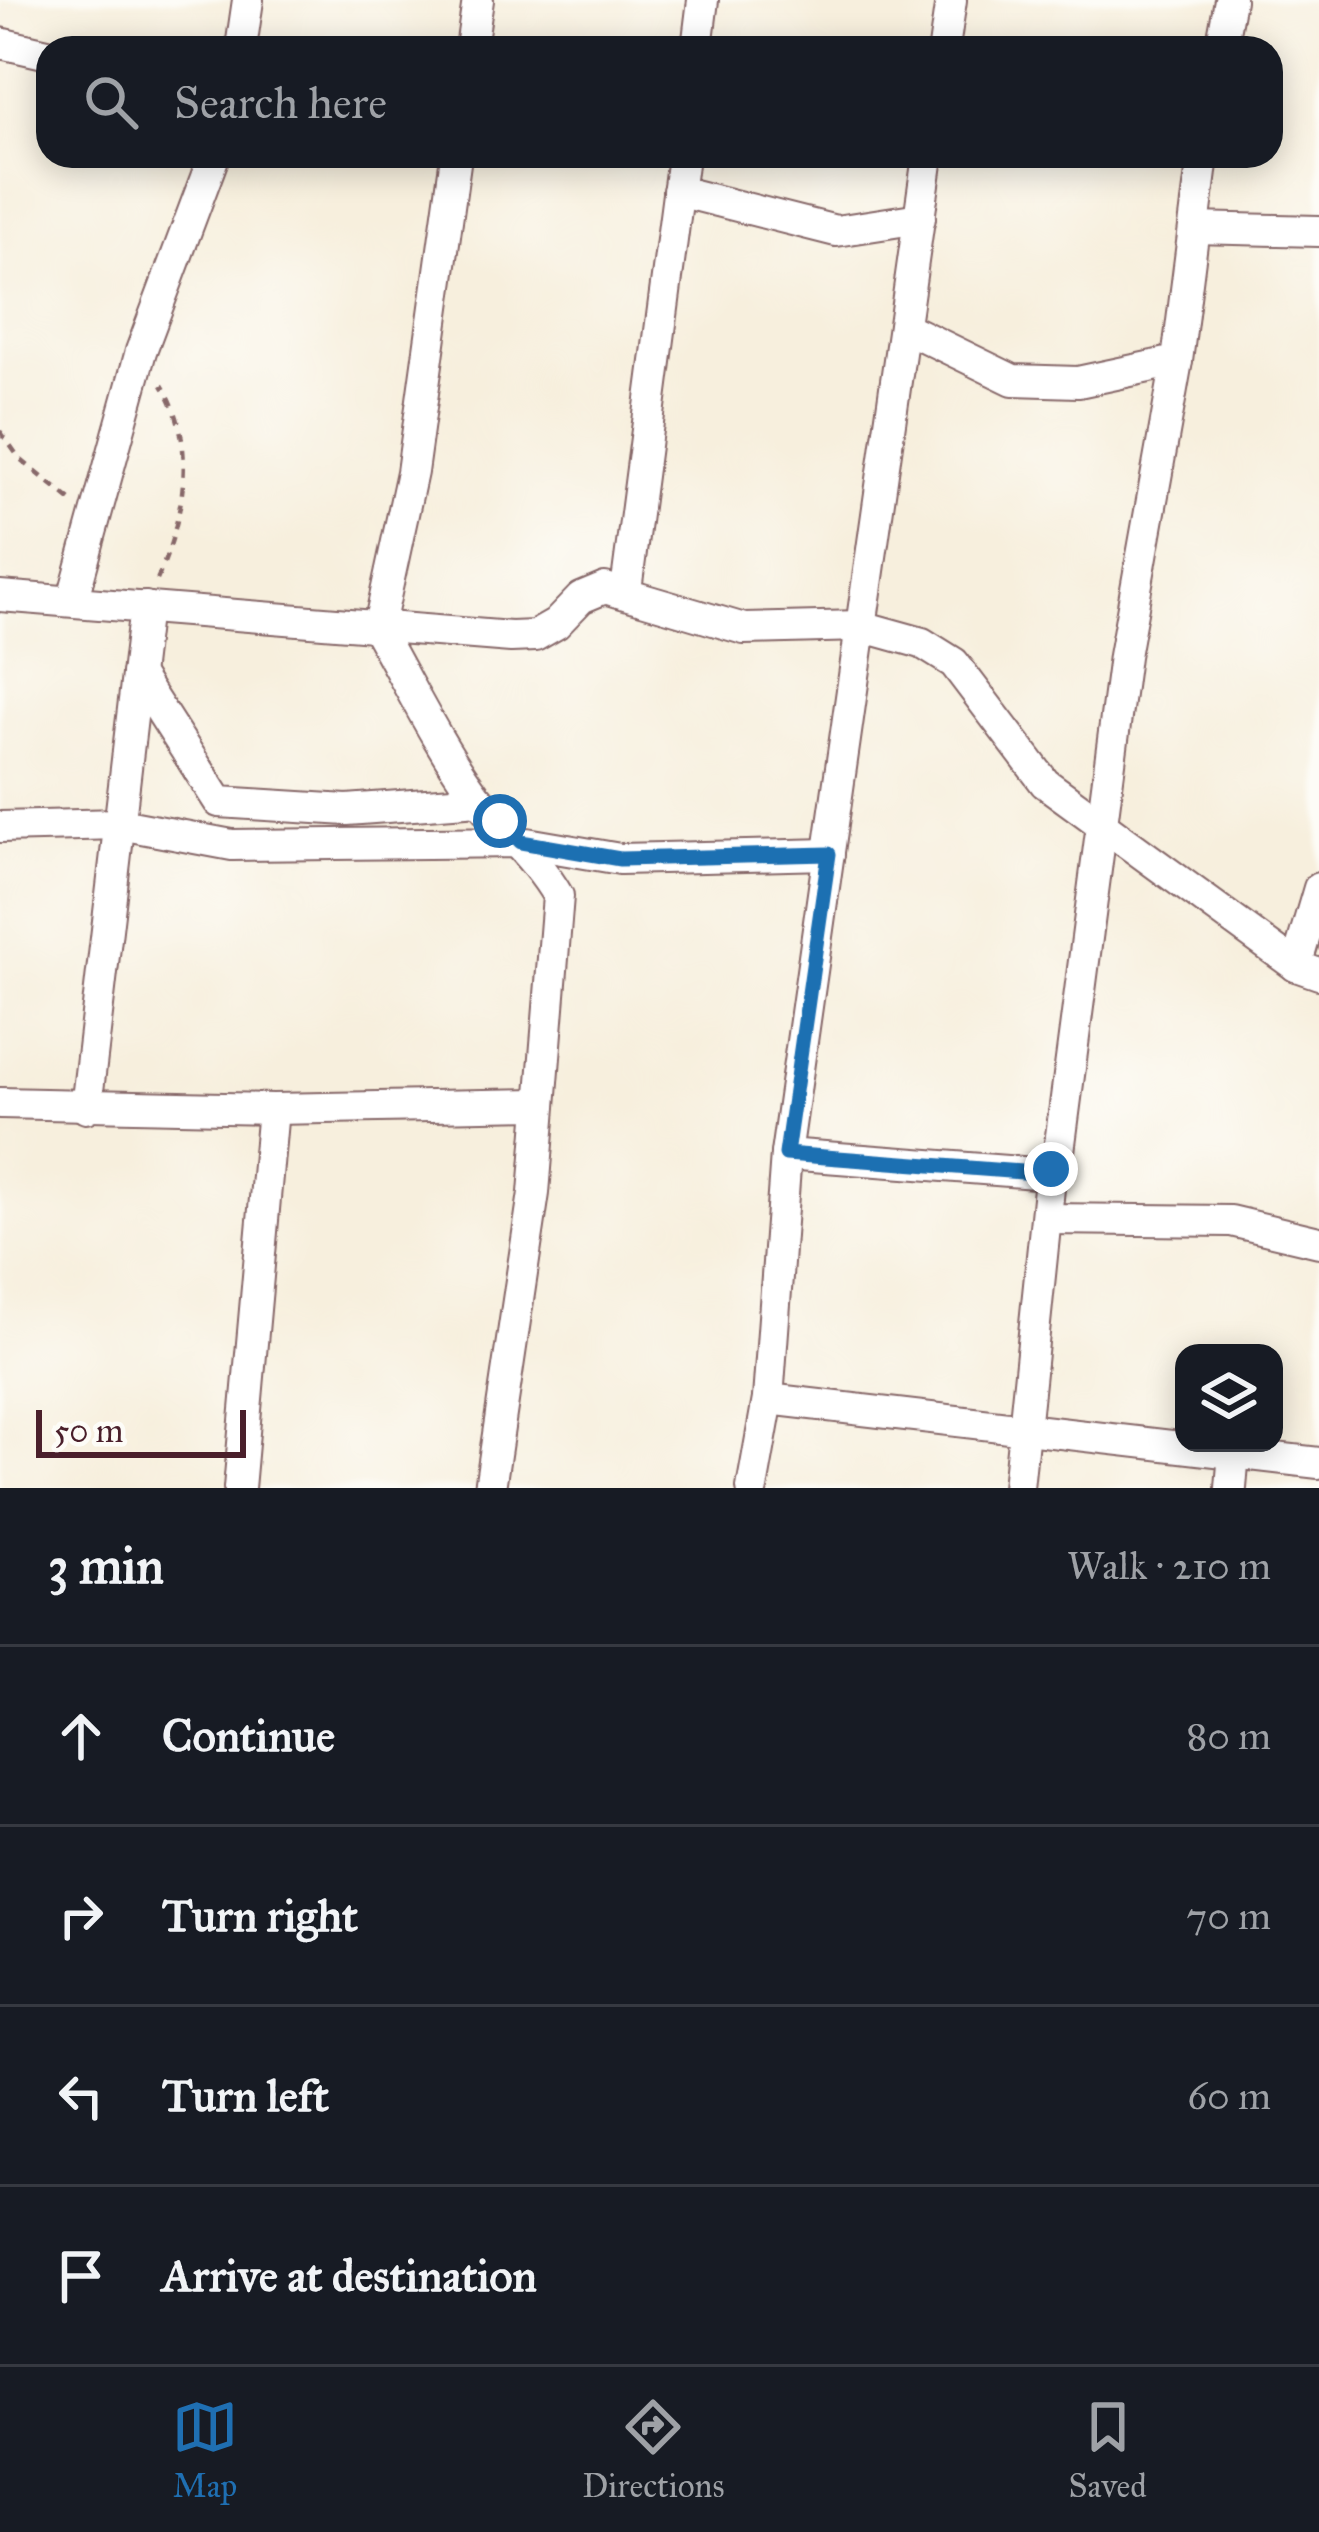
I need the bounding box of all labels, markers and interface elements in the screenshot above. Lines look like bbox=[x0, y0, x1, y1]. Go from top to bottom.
search box bbox=[36, 36, 1283, 168]
icon: search bbox=[78, 69, 144, 135]
text: Search here bbox=[174, 75, 387, 130]
route start bbox=[473, 794, 527, 848]
route end bbox=[1024, 1142, 1078, 1196]
map controls bbox=[1175, 1344, 1283, 1452]
button: layers bbox=[1175, 1344, 1283, 1452]
scale bar bbox=[36, 1404, 246, 1457]
text: 50 m bbox=[54, 1411, 123, 1451]
text: 3 min bbox=[48, 1535, 164, 1597]
text: Walk · 210 m bbox=[1067, 1542, 1271, 1590]
icon: ahead bbox=[48, 1703, 114, 1769]
text: Continue bbox=[162, 1708, 335, 1763]
text: 80 m bbox=[1186, 1712, 1271, 1760]
icon: right bbox=[48, 1883, 114, 1949]
text: Turn right bbox=[162, 1888, 358, 1943]
text: 70 m bbox=[1186, 1892, 1271, 1940]
icon: left bbox=[48, 2063, 114, 2129]
text: Turn left bbox=[162, 2068, 329, 2123]
text: 60 m bbox=[1187, 2072, 1271, 2120]
icon: arrive bbox=[48, 2243, 114, 2309]
text: Arrive at destination bbox=[162, 2248, 537, 2303]
tab: Map bbox=[172, 2394, 238, 2506]
tab: Directions bbox=[582, 2394, 724, 2506]
tab: Saved bbox=[1069, 2394, 1147, 2506]

